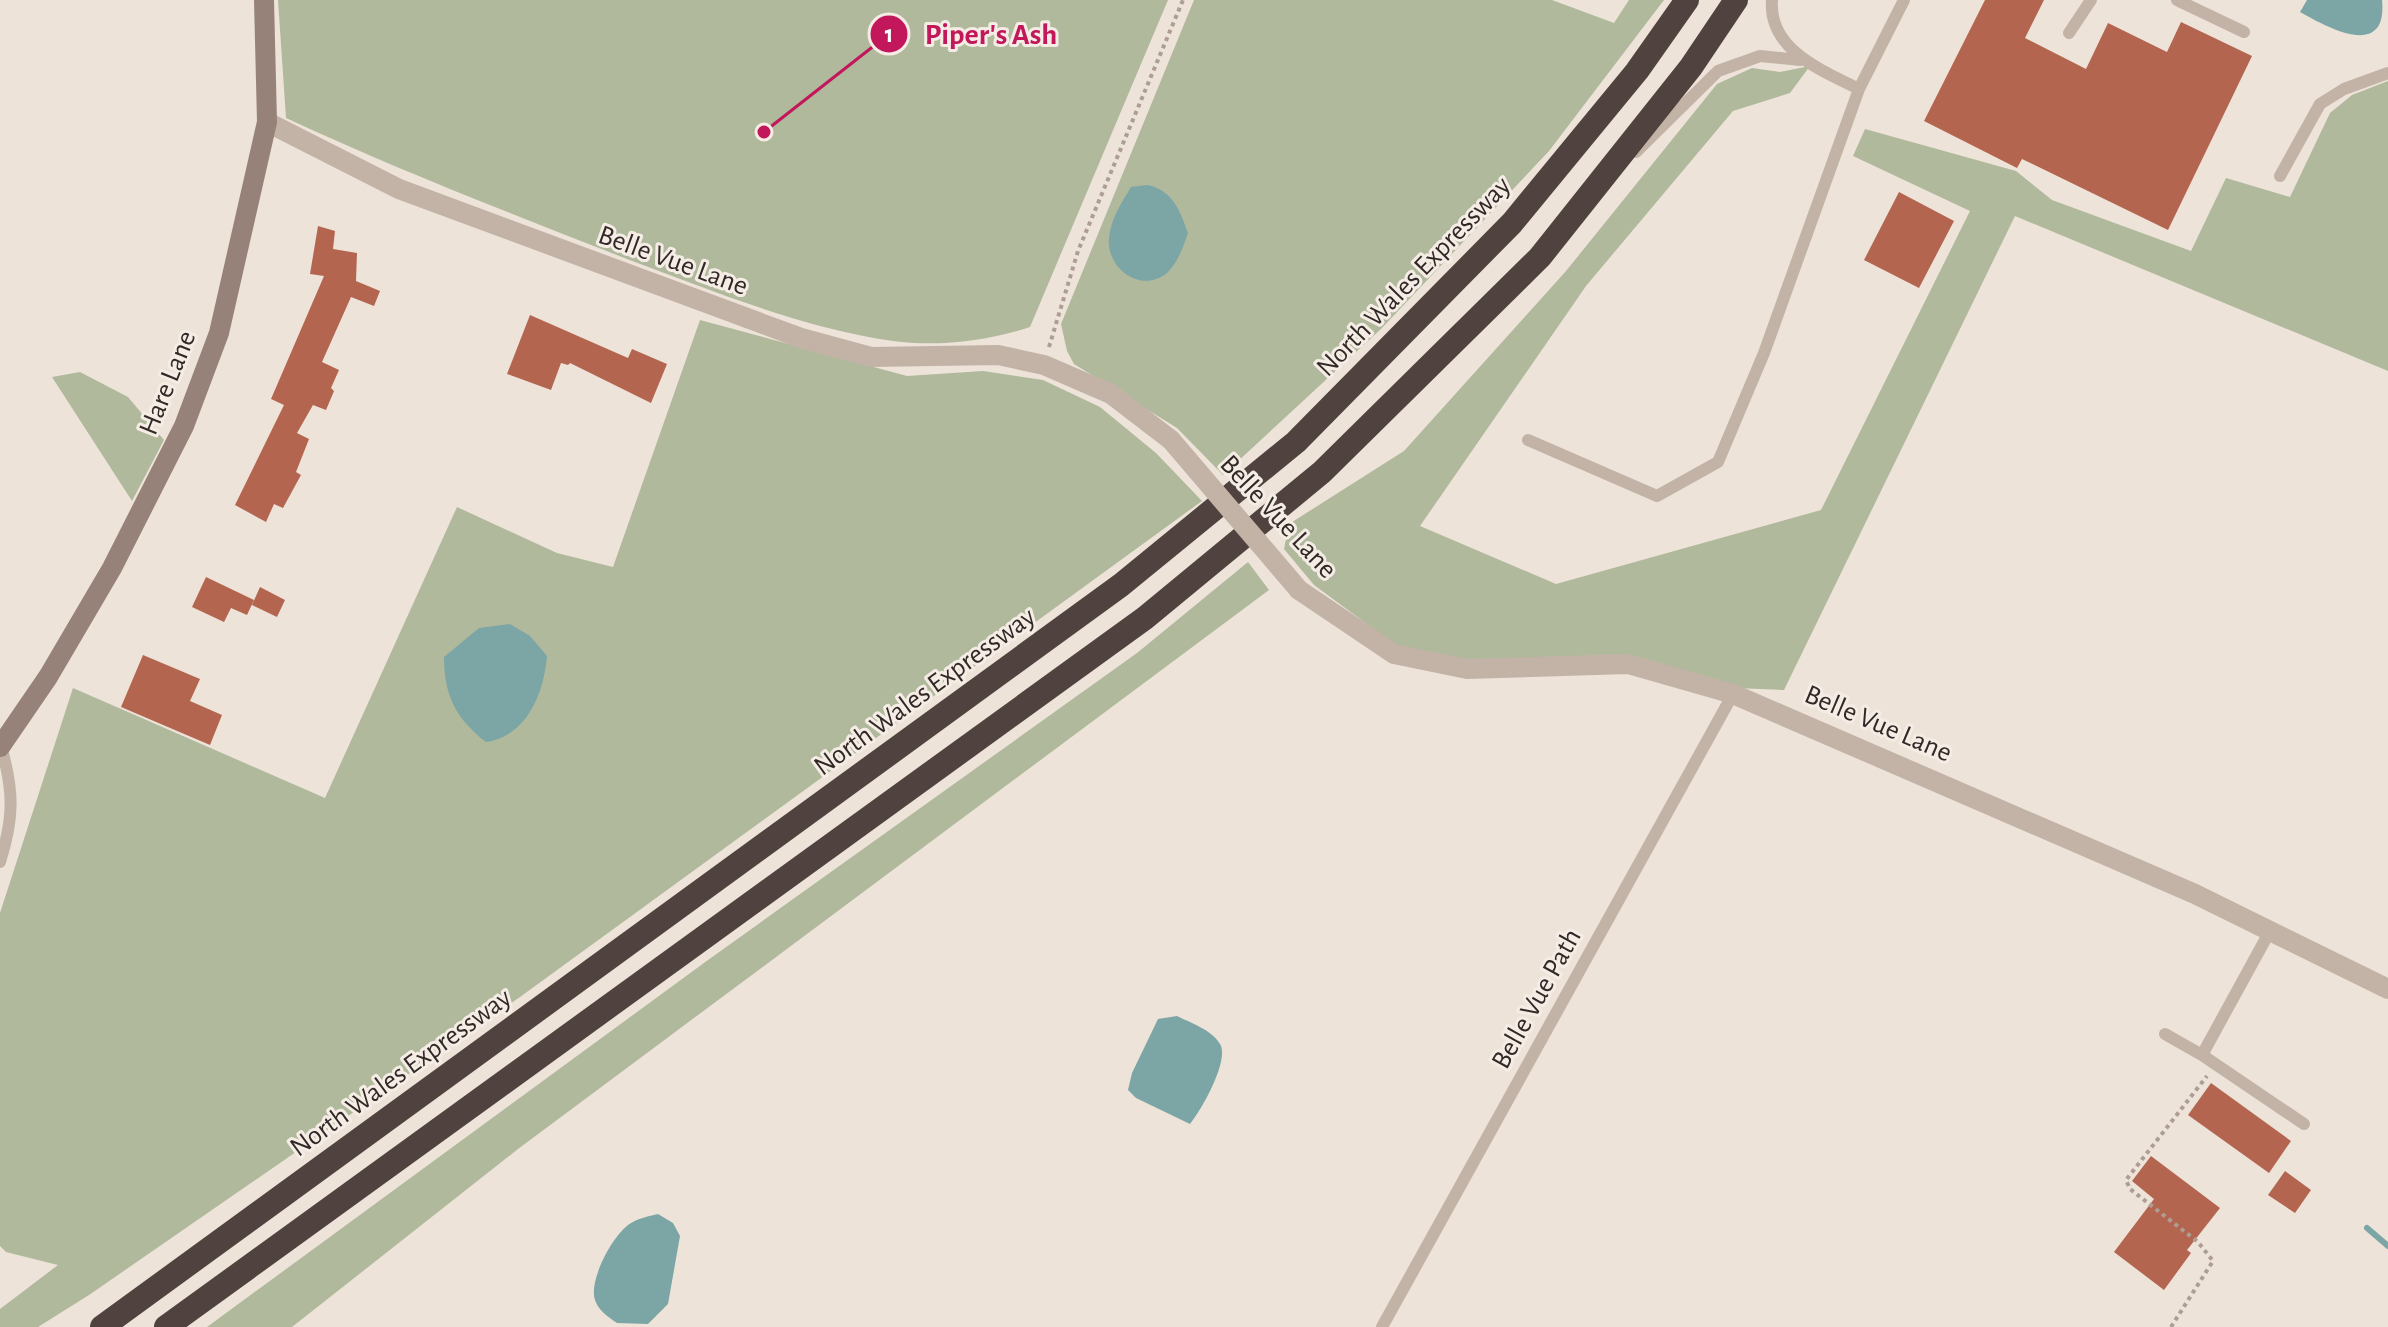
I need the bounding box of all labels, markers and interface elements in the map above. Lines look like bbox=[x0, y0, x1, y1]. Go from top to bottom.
callout: Piper's Ash bbox=[869, 7, 1074, 61]
text: Piper's Ash bbox=[925, 20, 1057, 50]
text: 1 bbox=[885, 23, 893, 47]
street label: North Wales Expressway bbox=[1312, 172, 1516, 382]
street label: Belle Vue Lane bbox=[595, 221, 751, 301]
street label: Hare Lane bbox=[135, 327, 201, 439]
street label: Belle Vue Lane bbox=[1214, 450, 1342, 584]
street label: North Wales Expressway bbox=[809, 603, 1041, 781]
street label: Belle Vue Lane bbox=[1800, 680, 1956, 768]
street label: Belle Vue Path bbox=[1487, 924, 1587, 1074]
street label: North Wales Expressway bbox=[285, 984, 517, 1162]

